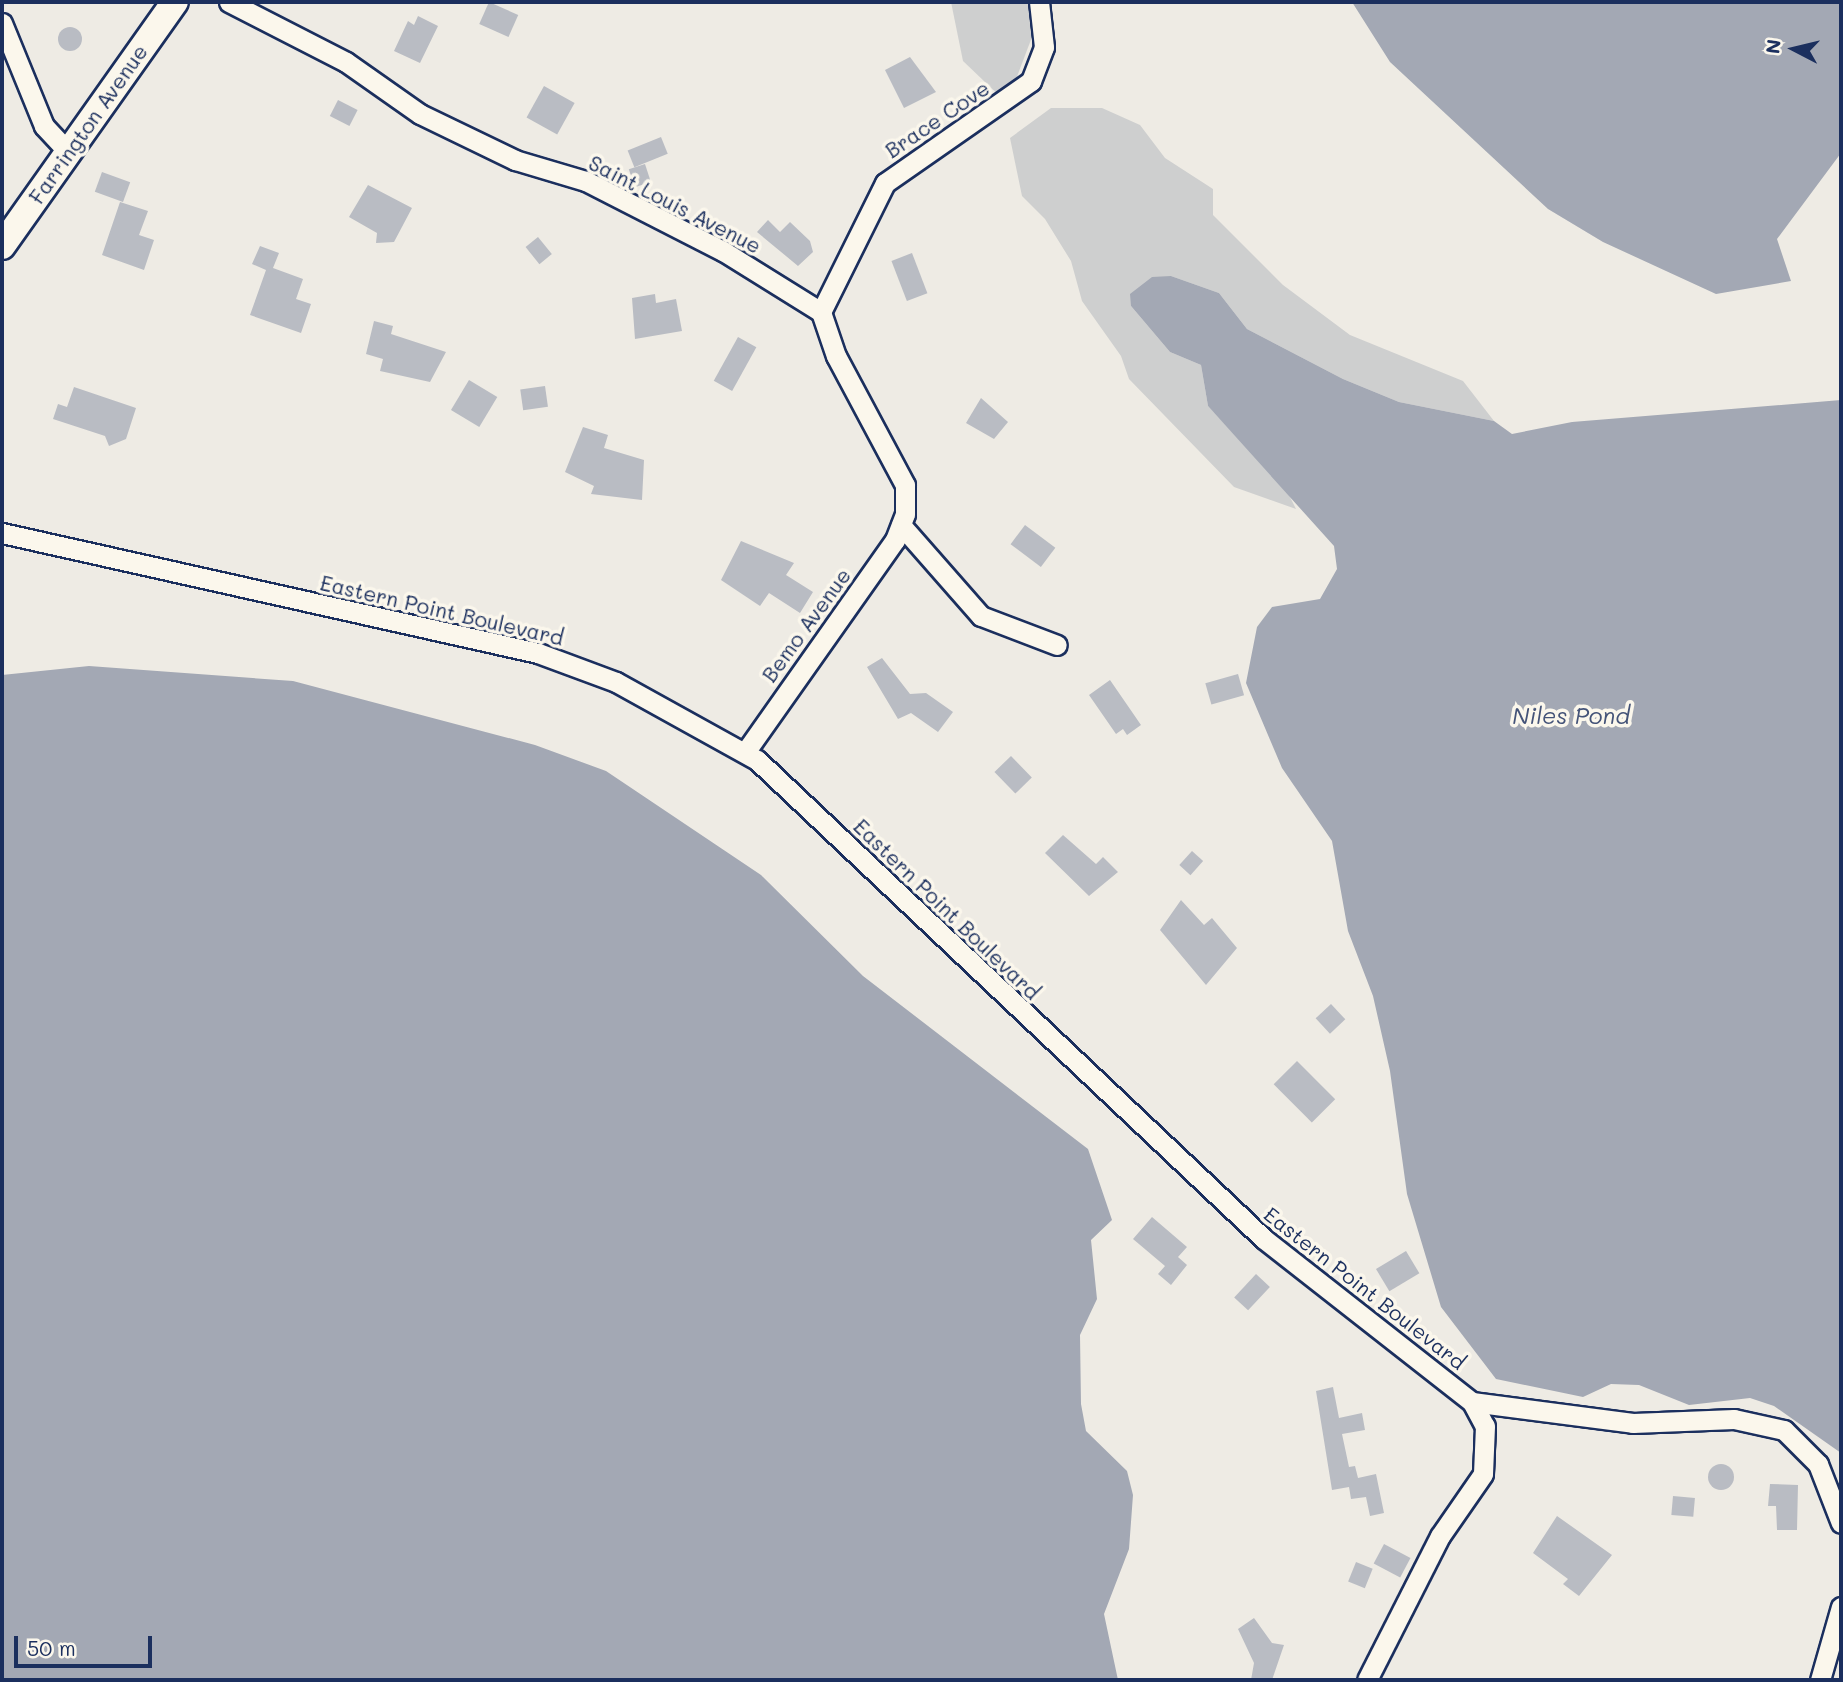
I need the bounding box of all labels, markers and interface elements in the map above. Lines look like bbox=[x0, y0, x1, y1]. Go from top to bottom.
north arrow bbox=[1759, 14, 1829, 84]
text: N bbox=[1759, 38, 1786, 55]
street label: Farrington Avenue bbox=[24, 39, 152, 209]
street label: Brace Cove bbox=[880, 75, 994, 163]
street label: Saint Louis Avenue bbox=[585, 150, 765, 258]
street label: Bemo Avenue bbox=[756, 563, 856, 687]
street label: Eastern Point Boulevard bbox=[318, 570, 566, 650]
water label: Niles Pond bbox=[1512, 701, 1630, 729]
street label: Eastern Point Boulevard bbox=[849, 813, 1045, 1005]
street label: Eastern Point Boulevard bbox=[1259, 1201, 1471, 1375]
scale bar bbox=[18, 1622, 156, 1666]
text: 50 m bbox=[27, 1634, 76, 1661]

